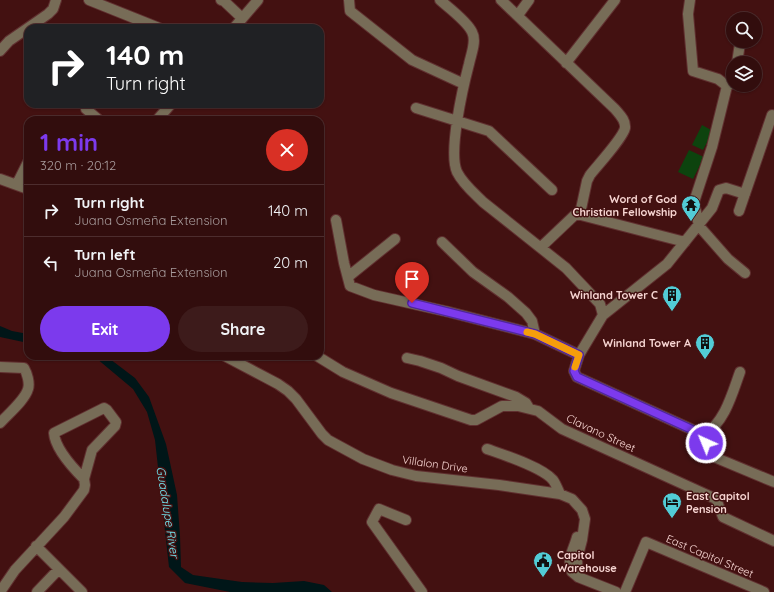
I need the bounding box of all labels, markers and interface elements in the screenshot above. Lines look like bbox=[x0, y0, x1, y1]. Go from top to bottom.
map controls bbox=[726, 12, 762, 92]
button: search bbox=[726, 12, 762, 48]
text: 140 m bbox=[106, 37, 184, 72]
icon: right bbox=[40, 40, 92, 92]
button: layers bbox=[726, 56, 762, 92]
text: Turn right bbox=[106, 72, 186, 95]
text: 1 min bbox=[40, 127, 98, 157]
button: close bbox=[266, 129, 308, 171]
text: 320 m · 20:12 bbox=[40, 157, 116, 173]
place label: Word of God Christian Fellowship bbox=[573, 192, 677, 219]
text: Turn right bbox=[74, 193, 145, 212]
temple icon: Word of God Christian Fellowship bbox=[680, 194, 702, 222]
icon: right bbox=[40, 200, 62, 222]
text: 140 m bbox=[268, 201, 308, 220]
text: Juana Osmeña Extension bbox=[74, 212, 228, 228]
text: Turn left bbox=[74, 245, 136, 264]
icon: left bbox=[40, 252, 62, 274]
text: 20 m bbox=[273, 253, 308, 272]
pin bbox=[395, 262, 429, 303]
text: Juana Osmeña Extension bbox=[74, 264, 228, 280]
icon: arrive bbox=[401, 268, 423, 290]
building icon: Winland Tower C bbox=[661, 284, 683, 312]
place label: Winland Tower C bbox=[570, 288, 658, 302]
button: Exit bbox=[40, 306, 170, 352]
button: Share bbox=[178, 306, 308, 352]
building icon: Winland Tower A bbox=[694, 332, 716, 360]
place label: Winland Tower A bbox=[603, 336, 691, 350]
street label: Clavano Street bbox=[564, 411, 638, 455]
position arrow bbox=[685, 422, 727, 464]
street label: Villalon Drive bbox=[401, 452, 469, 476]
water label: Guadalupe River bbox=[153, 465, 183, 560]
place label: East Capitol Pension bbox=[686, 489, 750, 516]
hotel icon: East Capitol Pension bbox=[661, 491, 683, 519]
street label: East Capitol Street bbox=[664, 531, 756, 581]
place label: Capitol Warehouse bbox=[557, 548, 617, 575]
public building icon: Capitol Warehouse bbox=[532, 550, 554, 578]

